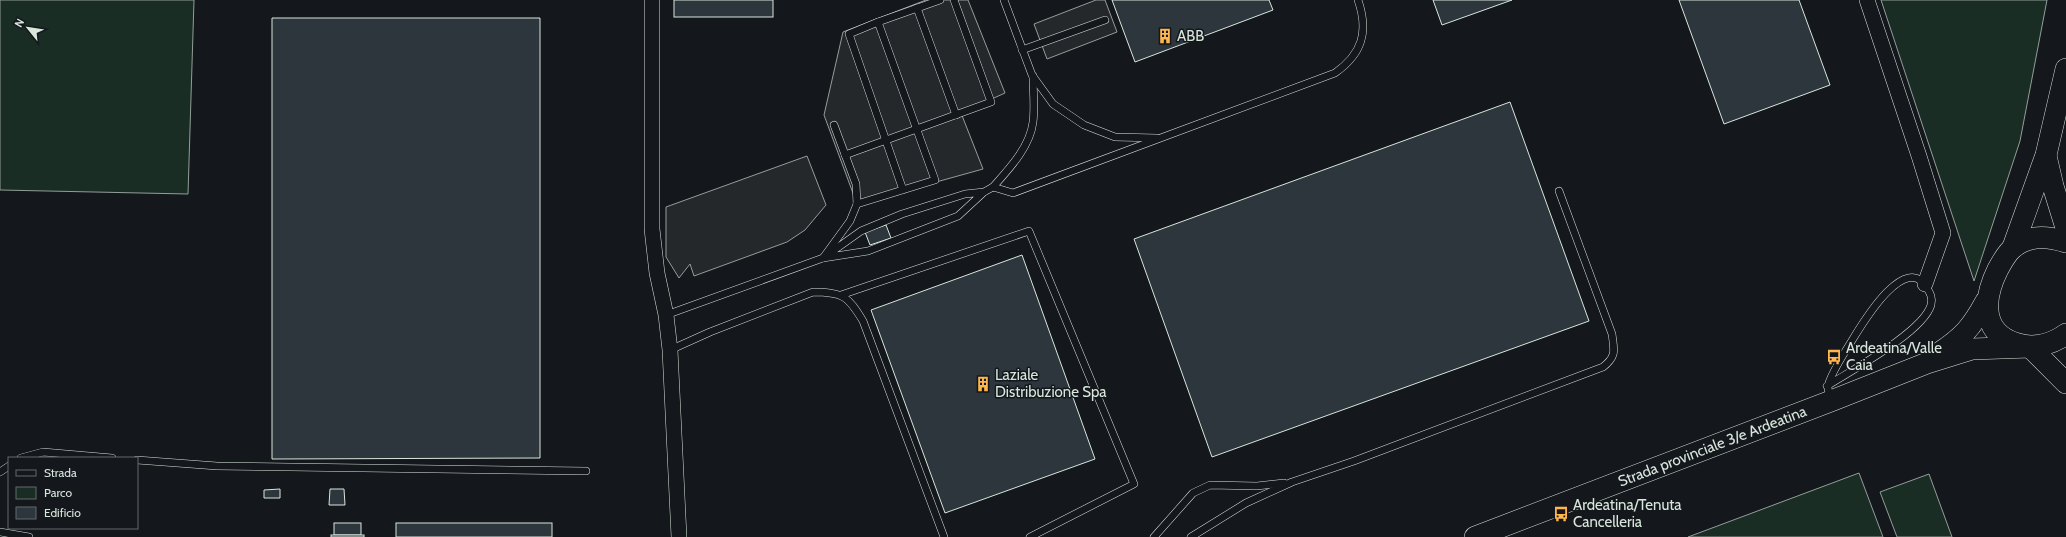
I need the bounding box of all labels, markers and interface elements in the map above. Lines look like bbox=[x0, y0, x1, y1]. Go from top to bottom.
north arrow bbox=[8, 8, 48, 48]
text: N bbox=[11, 16, 27, 30]
building icon: ABB bbox=[1156, 27, 1174, 45]
place label: ABB bbox=[1177, 27, 1204, 45]
place label: Ardeatina/Valle Caia bbox=[1846, 339, 1942, 374]
bus stop icon: Ardeatina/Valle Caia bbox=[1825, 348, 1843, 366]
place label: Laziale Distribuzione Spa bbox=[995, 366, 1107, 401]
building icon: Laziale Distribuzione Spa bbox=[974, 375, 992, 393]
street label: Strada provinciale 3/e Ardeatina bbox=[1616, 402, 1810, 490]
legend bbox=[8, 457, 138, 529]
text: Strada bbox=[44, 465, 77, 480]
text: Parco bbox=[44, 485, 72, 500]
place label: Ardeatina/Tenuta Cancelleria bbox=[1573, 496, 1682, 531]
text: Edificio bbox=[44, 505, 81, 520]
bus stop icon: Ardeatina/Tenuta Cancelleria bbox=[1552, 505, 1570, 523]

